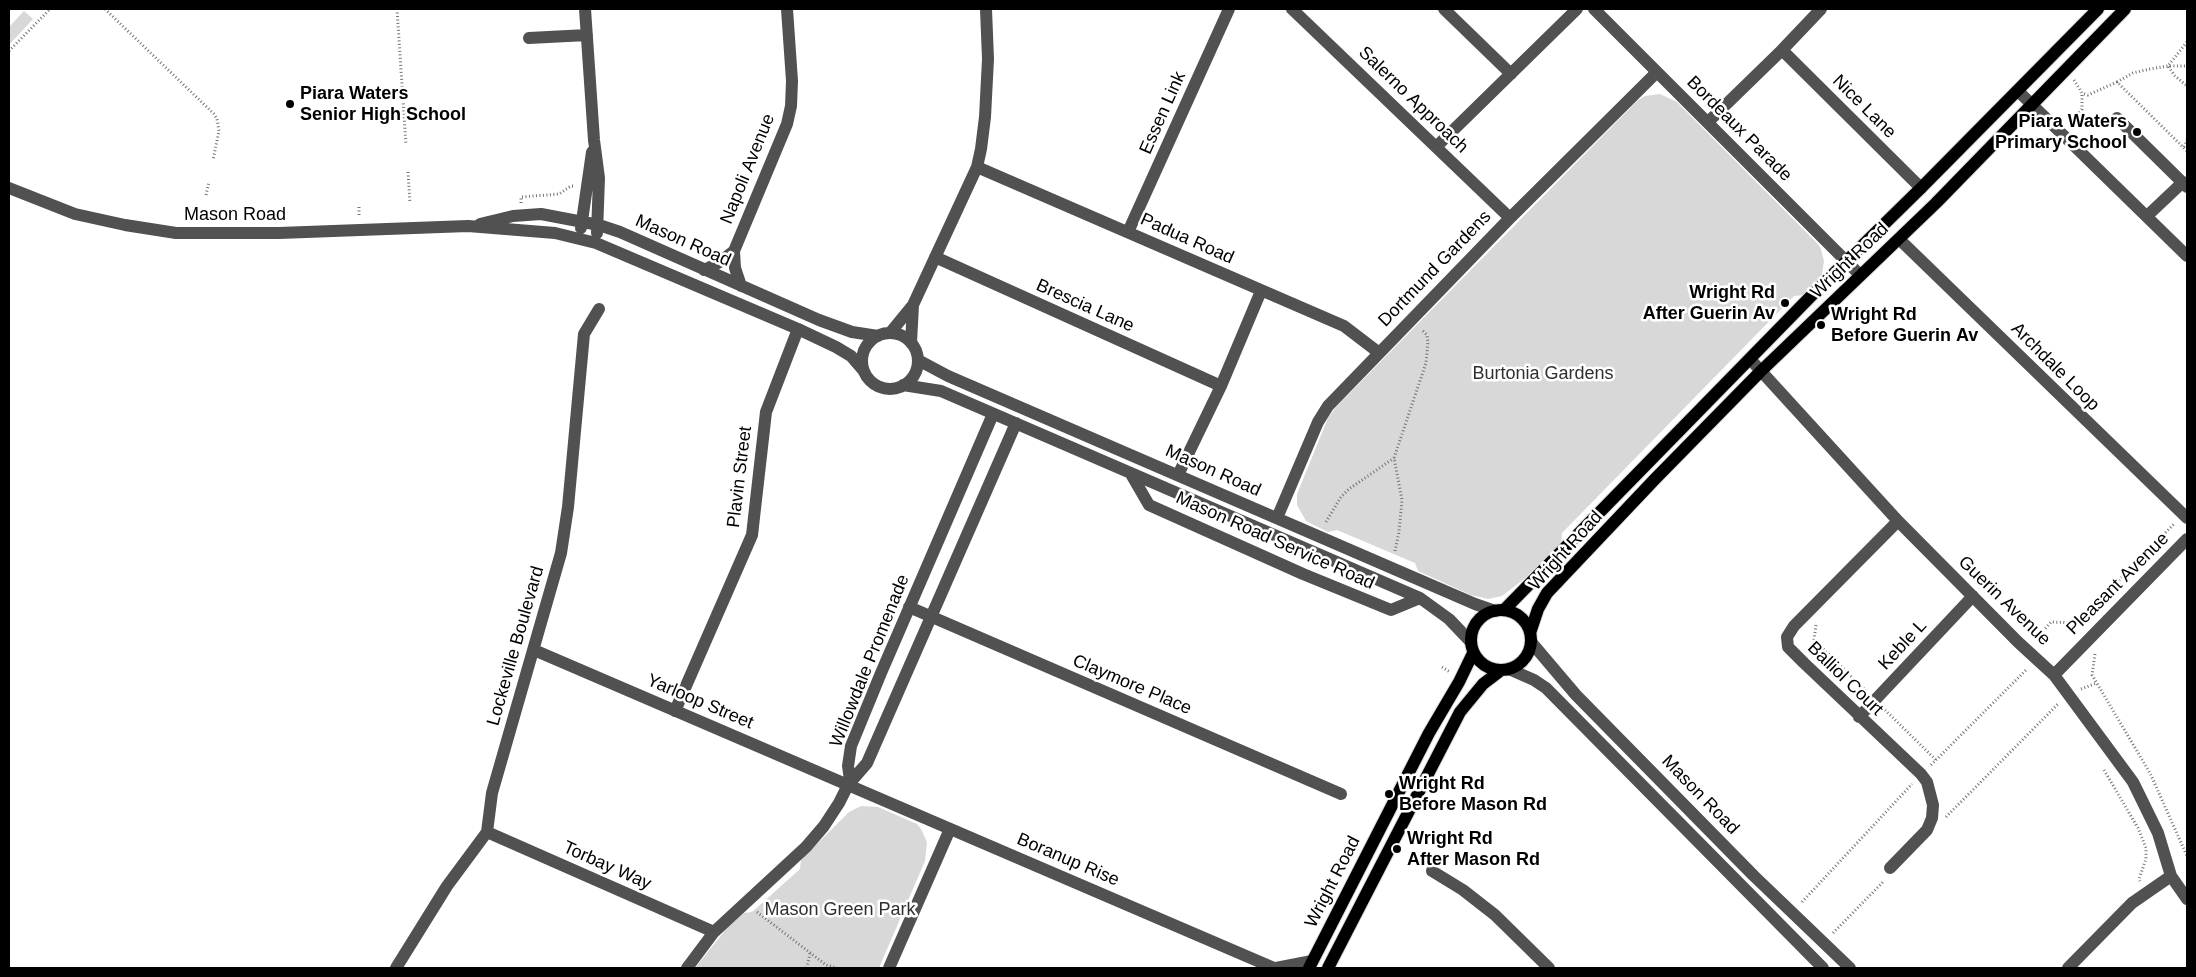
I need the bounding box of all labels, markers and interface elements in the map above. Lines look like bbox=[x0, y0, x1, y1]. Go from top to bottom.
street label: Salerno Approach bbox=[1354, 42, 1472, 158]
street label: Essen Link bbox=[1135, 68, 1191, 158]
street label: Nice Lane bbox=[1828, 71, 1900, 143]
street label: Bordeaux Parade bbox=[1682, 72, 1796, 186]
place label: Piara Waters Senior High School bbox=[300, 83, 466, 126]
marker: Piara Waters Senior High School bbox=[284, 98, 296, 110]
street label: Napoli Avenue bbox=[716, 111, 780, 227]
place label: Piara Waters Primary School bbox=[1995, 111, 2127, 154]
marker: Piara Waters Primary School bbox=[2131, 126, 2143, 138]
street label: Mason Road bbox=[184, 204, 286, 226]
street label: Dortmund Gardens bbox=[1374, 206, 1496, 332]
street label: Padua Road bbox=[1137, 209, 1237, 269]
street label: Mason Road bbox=[632, 210, 734, 272]
street label: Wright Road bbox=[1807, 219, 1893, 303]
street label: Brescia Lane bbox=[1033, 275, 1137, 337]
place label: Wright Rd After Guerin Av bbox=[1643, 282, 1775, 324]
marker: Wright Rd After Guerin Av bbox=[1779, 297, 1791, 309]
place label: Wright Rd Before Guerin Av bbox=[1831, 304, 1978, 346]
street label: Archdale Loop bbox=[2006, 318, 2104, 416]
marker: Wright Rd Before Guerin Av bbox=[1815, 319, 1827, 331]
park label: Burtonia Gardens bbox=[1472, 363, 1614, 385]
street label: Plavin Street bbox=[723, 425, 757, 529]
street label: Mason Road bbox=[1162, 440, 1264, 502]
street label: Mason Road Service Road bbox=[1172, 487, 1378, 595]
street label: Wright Road bbox=[1525, 507, 1607, 595]
street label: Pleasant Avenue bbox=[2062, 528, 2174, 640]
street label: Guerin Avenue bbox=[1953, 552, 2055, 650]
street label: Lockeville Boulevard bbox=[483, 564, 549, 728]
street label: Willowdale Promenade bbox=[826, 572, 914, 750]
street label: Keble L bbox=[1874, 615, 1932, 675]
street label: Balliol Court bbox=[1803, 638, 1887, 720]
street label: Claymore Place bbox=[1069, 650, 1195, 720]
street label: Yarloop Street bbox=[643, 670, 757, 734]
street label: Mason Road bbox=[1657, 751, 1743, 839]
place label: Wright Rd Before Mason Rd bbox=[1399, 773, 1547, 816]
marker: Wright Rd Before Mason Rd bbox=[1383, 788, 1395, 800]
place label: Wright Rd After Mason Rd bbox=[1407, 828, 1540, 871]
street label: Boranup Rise bbox=[1014, 829, 1122, 891]
street label: Wright Road bbox=[1301, 833, 1365, 931]
street label: Torbay Way bbox=[560, 837, 654, 895]
marker: Wright Rd After Mason Rd bbox=[1391, 843, 1403, 855]
park label: Mason Green Park bbox=[764, 899, 916, 921]

